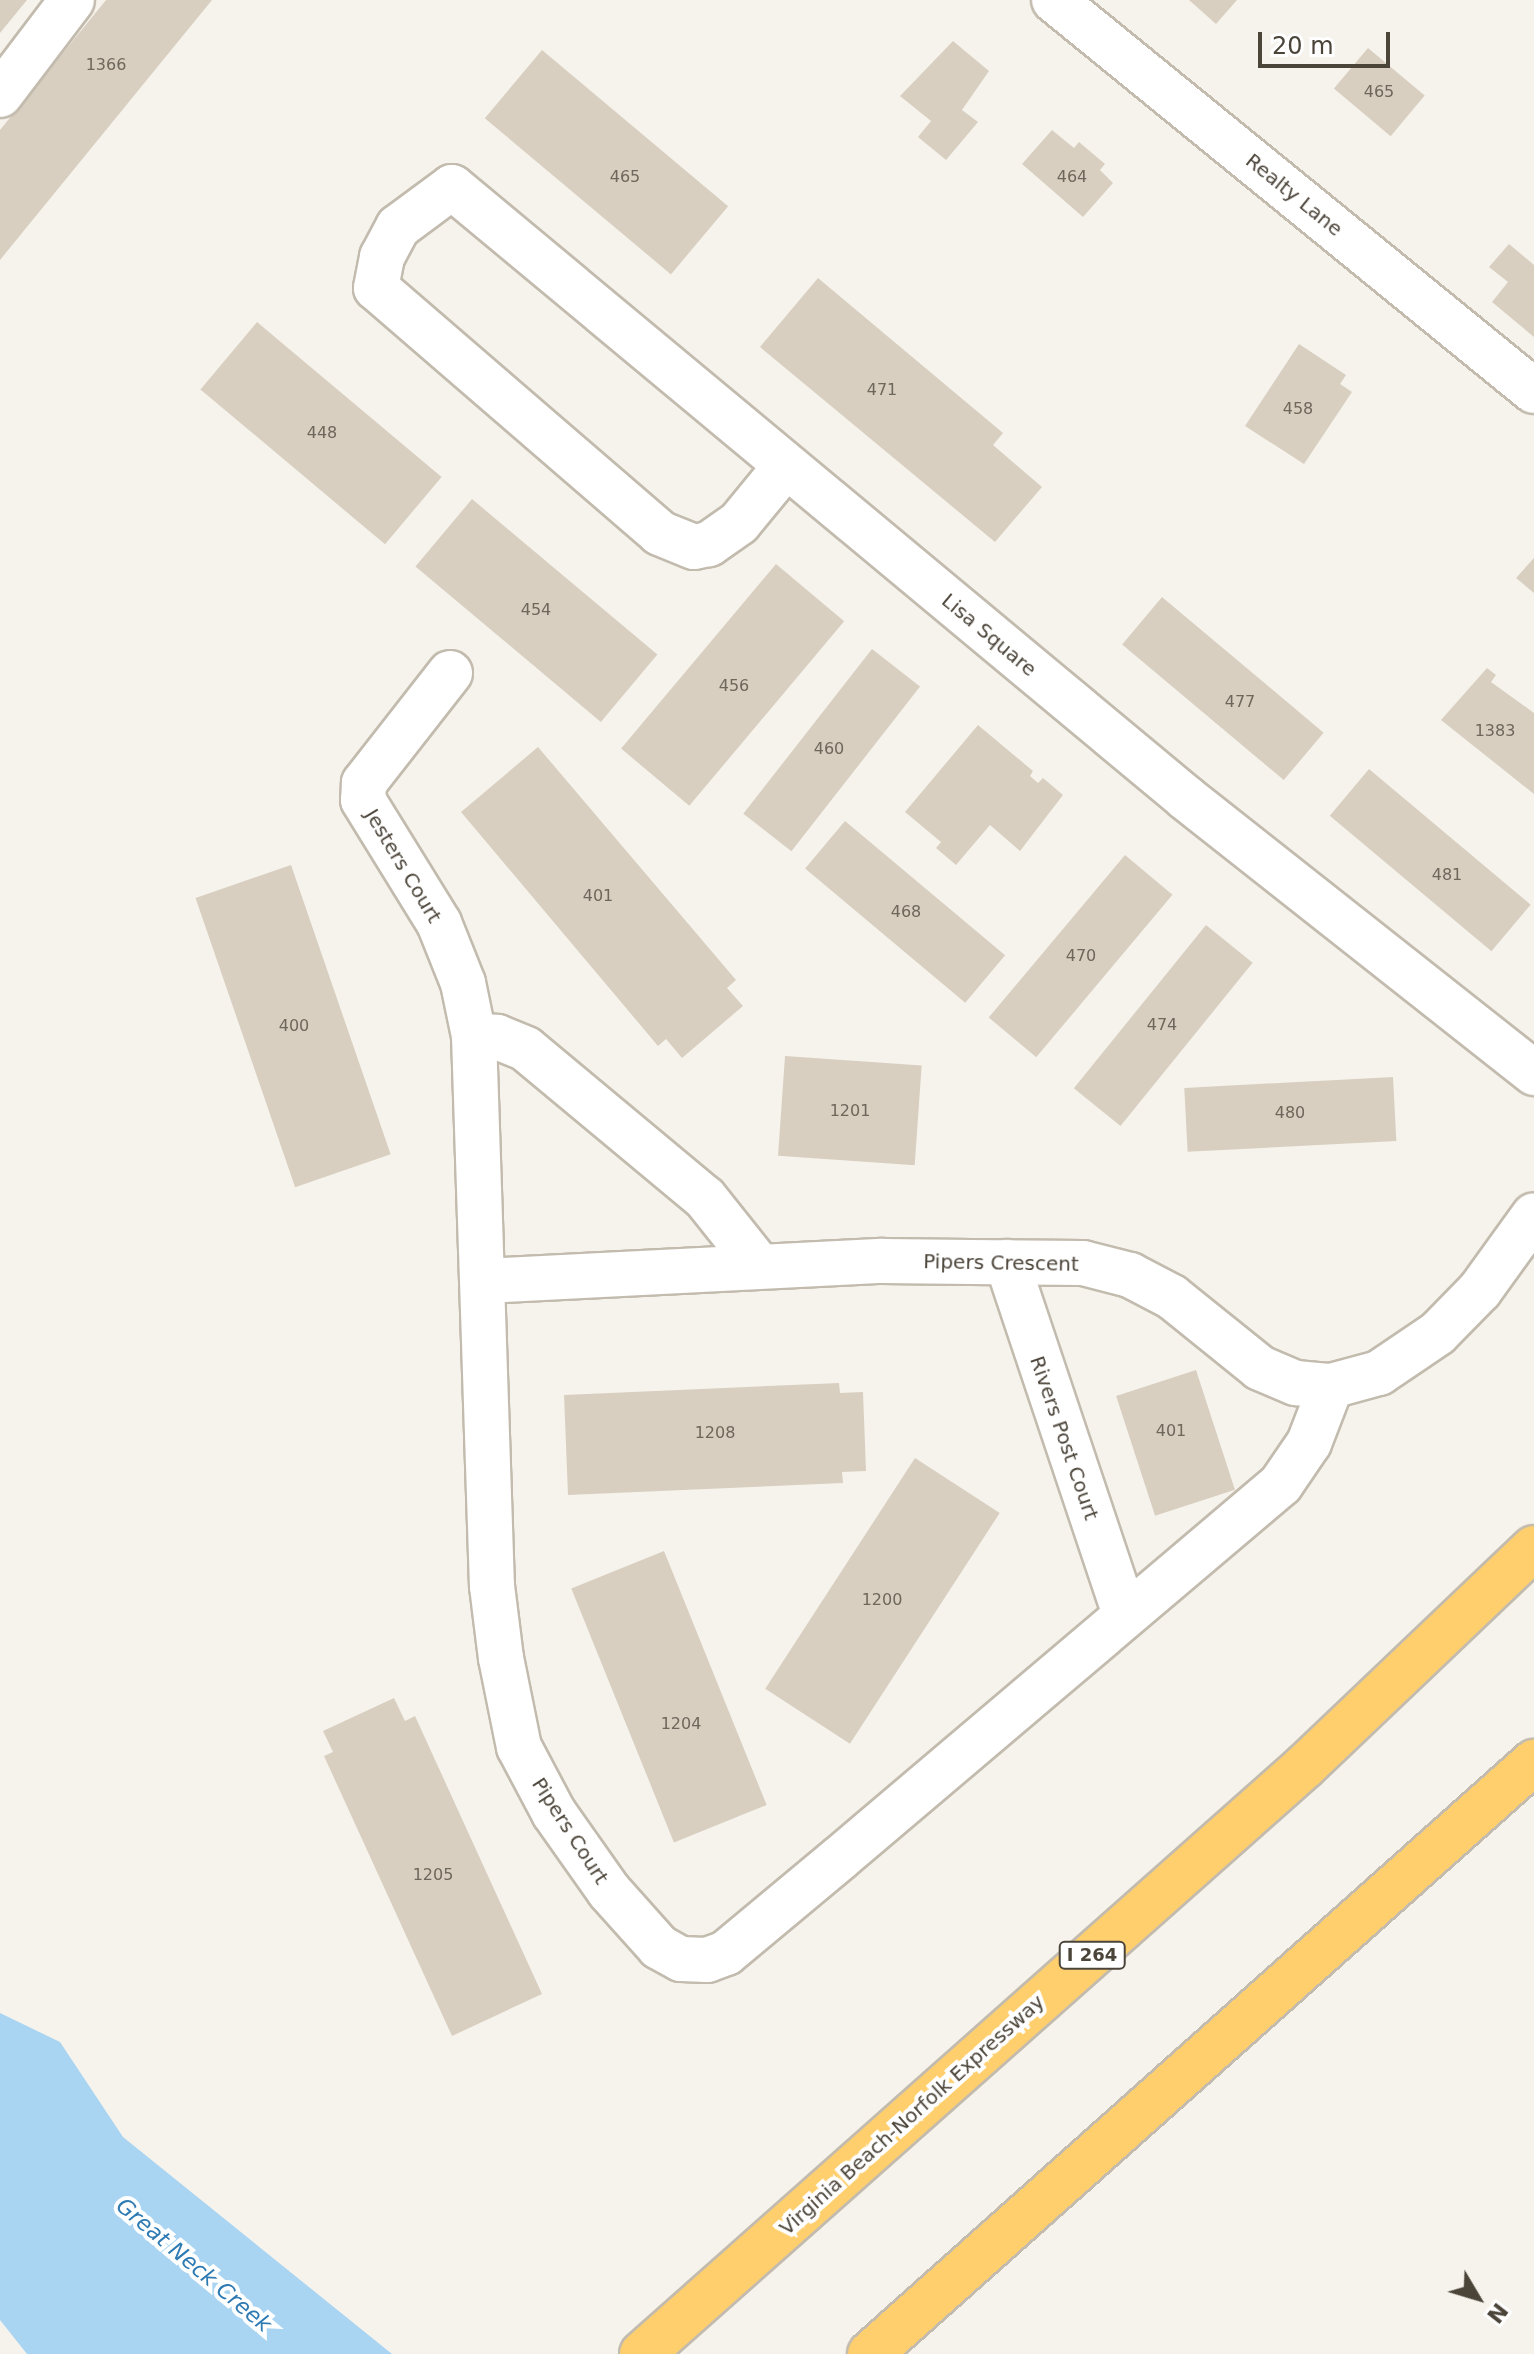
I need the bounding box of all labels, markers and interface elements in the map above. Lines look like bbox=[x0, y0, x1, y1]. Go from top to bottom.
scale bar bbox=[1262, 16, 1394, 66]
text: 20 m bbox=[1272, 32, 1334, 60]
house number: 1366 bbox=[86, 55, 126, 75]
house number: 465 bbox=[1364, 82, 1394, 102]
street label: Realty Lane bbox=[1241, 149, 1347, 241]
house number: 465 bbox=[610, 167, 640, 187]
house number: 464 bbox=[1057, 167, 1087, 187]
house number: 471 bbox=[867, 380, 897, 400]
house number: 458 bbox=[1283, 399, 1313, 419]
house number: 448 bbox=[307, 423, 337, 443]
street label: Lisa Square bbox=[937, 588, 1041, 682]
house number: 454 bbox=[521, 600, 551, 620]
house number: 456 bbox=[719, 676, 749, 696]
house number: 477 bbox=[1225, 692, 1255, 712]
house number: 1383 bbox=[1475, 721, 1515, 741]
house number: 460 bbox=[814, 739, 844, 759]
street label: Jesters Court bbox=[360, 805, 446, 927]
house number: 481 bbox=[1432, 865, 1462, 885]
house number: 401 bbox=[583, 886, 613, 906]
house number: 468 bbox=[891, 902, 921, 922]
house number: 470 bbox=[1066, 946, 1096, 966]
house number: 474 bbox=[1147, 1015, 1177, 1035]
house number: 400 bbox=[279, 1016, 309, 1036]
house number: 1201 bbox=[830, 1101, 870, 1121]
house number: 480 bbox=[1275, 1103, 1305, 1123]
street label: Pipers Crescent bbox=[923, 1250, 1079, 1276]
street label: Rivers Post Court bbox=[1025, 1353, 1103, 1523]
house number: 401 bbox=[1156, 1421, 1186, 1441]
house number: 1208 bbox=[695, 1423, 735, 1443]
house number: 1200 bbox=[862, 1590, 902, 1610]
house number: 1204 bbox=[661, 1714, 701, 1734]
street label: Pipers Court bbox=[527, 1773, 613, 1889]
house number: 1205 bbox=[413, 1865, 453, 1885]
road number: I 264 bbox=[1058, 1941, 1126, 1969]
street label: Virginia Beach-Norfolk Expressway bbox=[775, 1990, 1049, 2240]
water label: Great Neck Creek bbox=[111, 2192, 277, 2338]
north arrow bbox=[1438, 2258, 1518, 2338]
text: N bbox=[1482, 2298, 1513, 2328]

